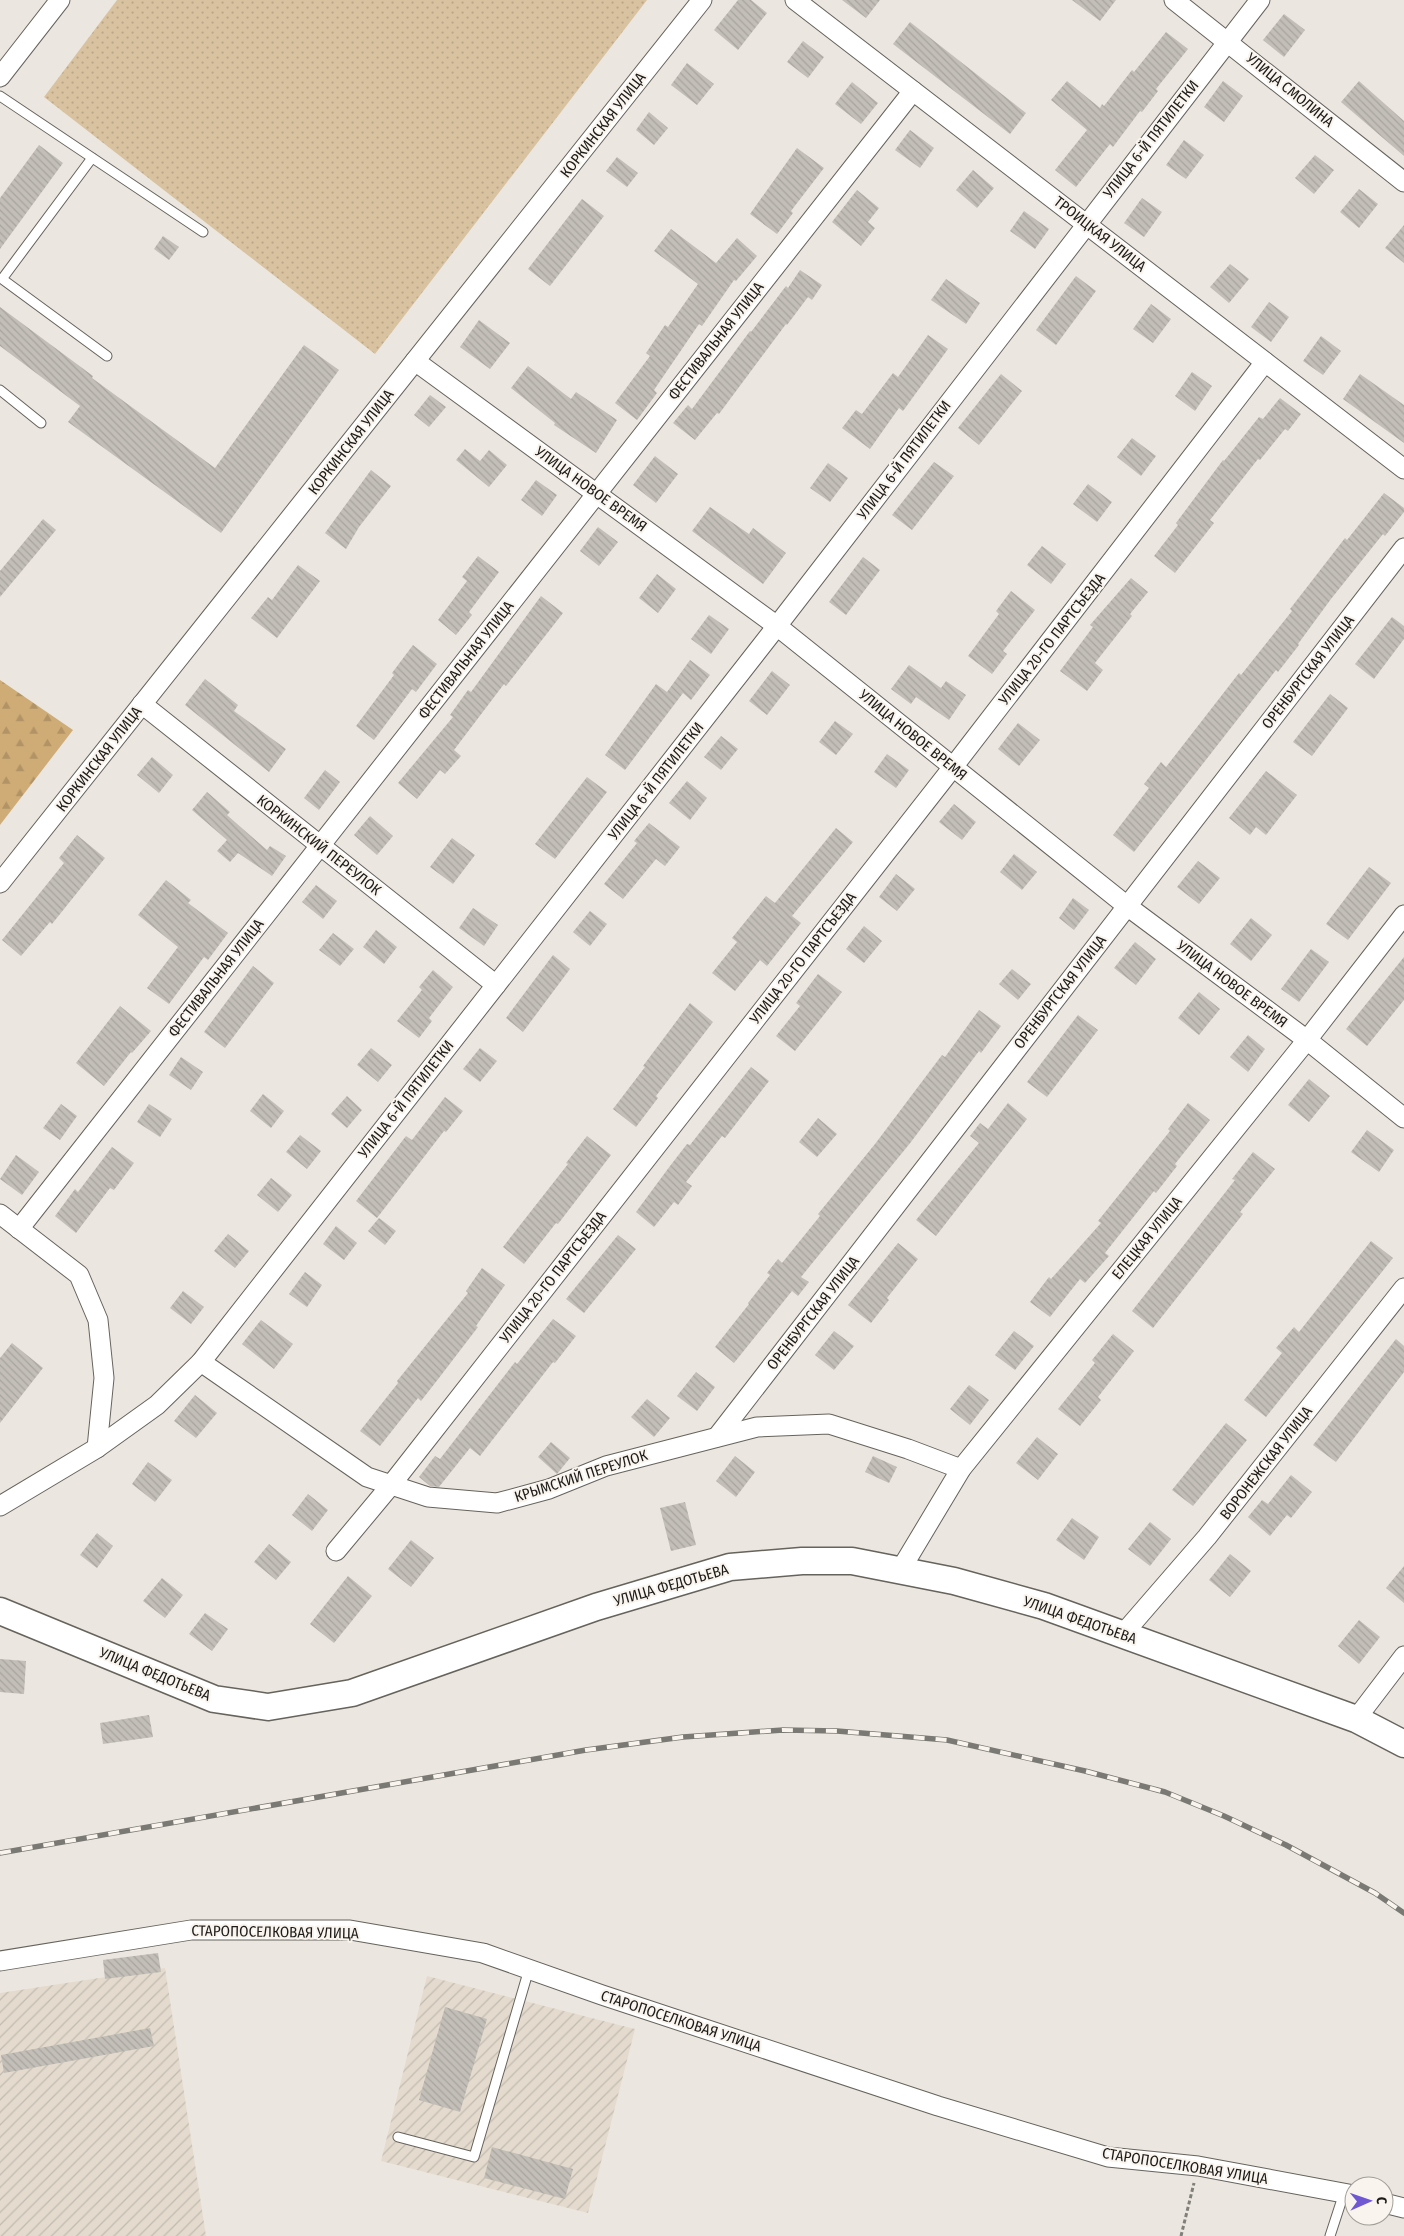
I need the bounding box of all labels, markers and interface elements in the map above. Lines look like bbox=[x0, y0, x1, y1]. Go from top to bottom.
street label: УЛИЦА СМОЛИНА bbox=[1242, 49, 1338, 131]
street label: КОРКИНСКАЯ УЛИЦА bbox=[556, 69, 650, 181]
street label: УЛИЦА 6-Й ПЯТИЛЕТКИ bbox=[1099, 77, 1202, 202]
street label: ТРОИЦКАЯ УЛИЦА bbox=[1050, 192, 1150, 276]
street label: ФЕСТИВАЛЬНАЯ УЛИЦА bbox=[664, 278, 768, 404]
street label: КОРКИНСКАЯ УЛИЦА bbox=[304, 386, 398, 498]
street label: УЛИЦА 6-Й ПЯТИЛЕТКИ bbox=[853, 397, 955, 524]
street label: УЛИЦА НОВОЕ ВРЕМЯ bbox=[531, 442, 651, 536]
street label: УЛИЦА 20-ГО ПАРТСЪЕЗДА bbox=[994, 569, 1109, 709]
street label: ФЕСТИВАЛЬНАЯ УЛИЦА bbox=[414, 597, 518, 723]
street label: ОРЕНБУРГСКАЯ УЛИЦА bbox=[1258, 611, 1358, 732]
street label: УЛИЦА НОВОЕ ВРЕМЯ bbox=[854, 685, 971, 784]
street label: КОРКИНСКАЯ УЛИЦА bbox=[52, 703, 146, 815]
street label: УЛИЦА 6-Й ПЯТИЛЕТКИ bbox=[604, 719, 707, 844]
street label: КОРКИНСКИЙ ПЕРЕУЛОК bbox=[253, 791, 385, 899]
street label: УЛИЦА 20-ГО ПАРТСЪЕЗДА bbox=[745, 888, 860, 1028]
street label: ФЕСТИВАЛЬНАЯ УЛИЦА bbox=[164, 915, 268, 1041]
street label: ОРЕНБУРГСКАЯ УЛИЦА bbox=[1010, 931, 1110, 1052]
street label: УЛИЦА НОВОЕ ВРЕМЯ bbox=[1172, 936, 1291, 1032]
street label: УЛИЦА 6-Й ПЯТИЛЕТКИ bbox=[354, 1037, 457, 1162]
street label: ЕЛЕЦКАЯ УЛИЦА bbox=[1108, 1193, 1186, 1283]
street label: УЛИЦА 20-ГО ПАРТСЪЕЗДА bbox=[495, 1207, 610, 1347]
street label: ОРЕНБУРГСКАЯ УЛИЦА bbox=[763, 1252, 863, 1373]
street label: ВОРОНЕЖСКАЯ УЛИЦА bbox=[1216, 1403, 1316, 1523]
street label: КРЫМСКИЙ ПЕРЕУЛОК bbox=[512, 1446, 650, 1506]
street label: УЛИЦА ФЕДОТЬЕВА bbox=[611, 1560, 731, 1610]
street label: УЛИЦА ФЕДОТЬЕВА bbox=[1020, 1592, 1139, 1648]
street label: УЛИЦА ФЕДОТЬЕВА bbox=[96, 1643, 213, 1705]
street label: СТАРОПОСЕЛКОВАЯ УЛИЦА bbox=[191, 1922, 359, 1942]
street label: СТАРОПОСЕЛКОВАЯ УЛИЦА bbox=[599, 1987, 764, 2055]
street label: СТАРОПОСЕЛКОВАЯ УЛИЦА bbox=[1101, 2144, 1269, 2188]
north arrow bbox=[1344, 2176, 1394, 2226]
text: С bbox=[1373, 2197, 1390, 2205]

